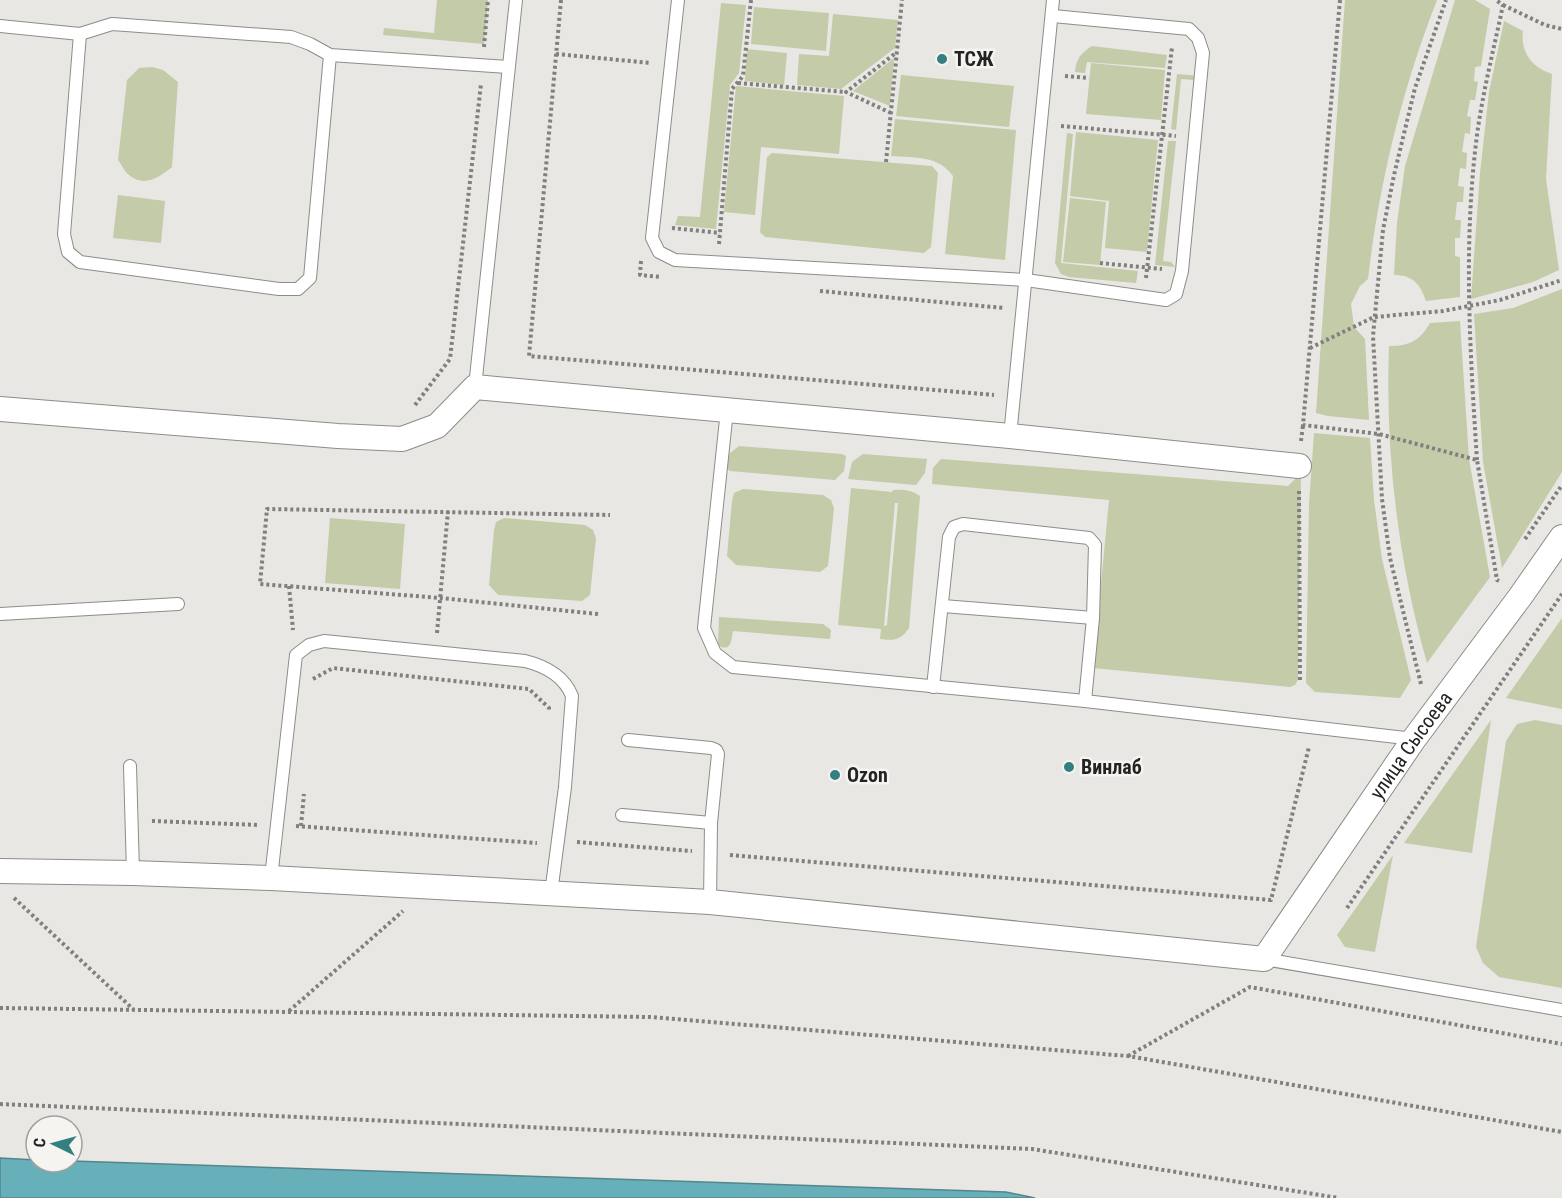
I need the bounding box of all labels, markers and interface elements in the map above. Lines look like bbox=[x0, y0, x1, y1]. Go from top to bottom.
place label: ТСЖ bbox=[954, 47, 994, 71]
marker: ТСЖ bbox=[935, 52, 949, 66]
street label: улица Сысоева bbox=[1365, 687, 1457, 804]
place label: Винлаб bbox=[1081, 755, 1142, 779]
marker: Винлаб bbox=[1062, 760, 1076, 774]
place label: Ozon bbox=[847, 763, 888, 787]
marker: Ozon bbox=[828, 768, 842, 782]
north arrow bbox=[24, 1114, 84, 1174]
text: С bbox=[30, 1137, 49, 1148]

